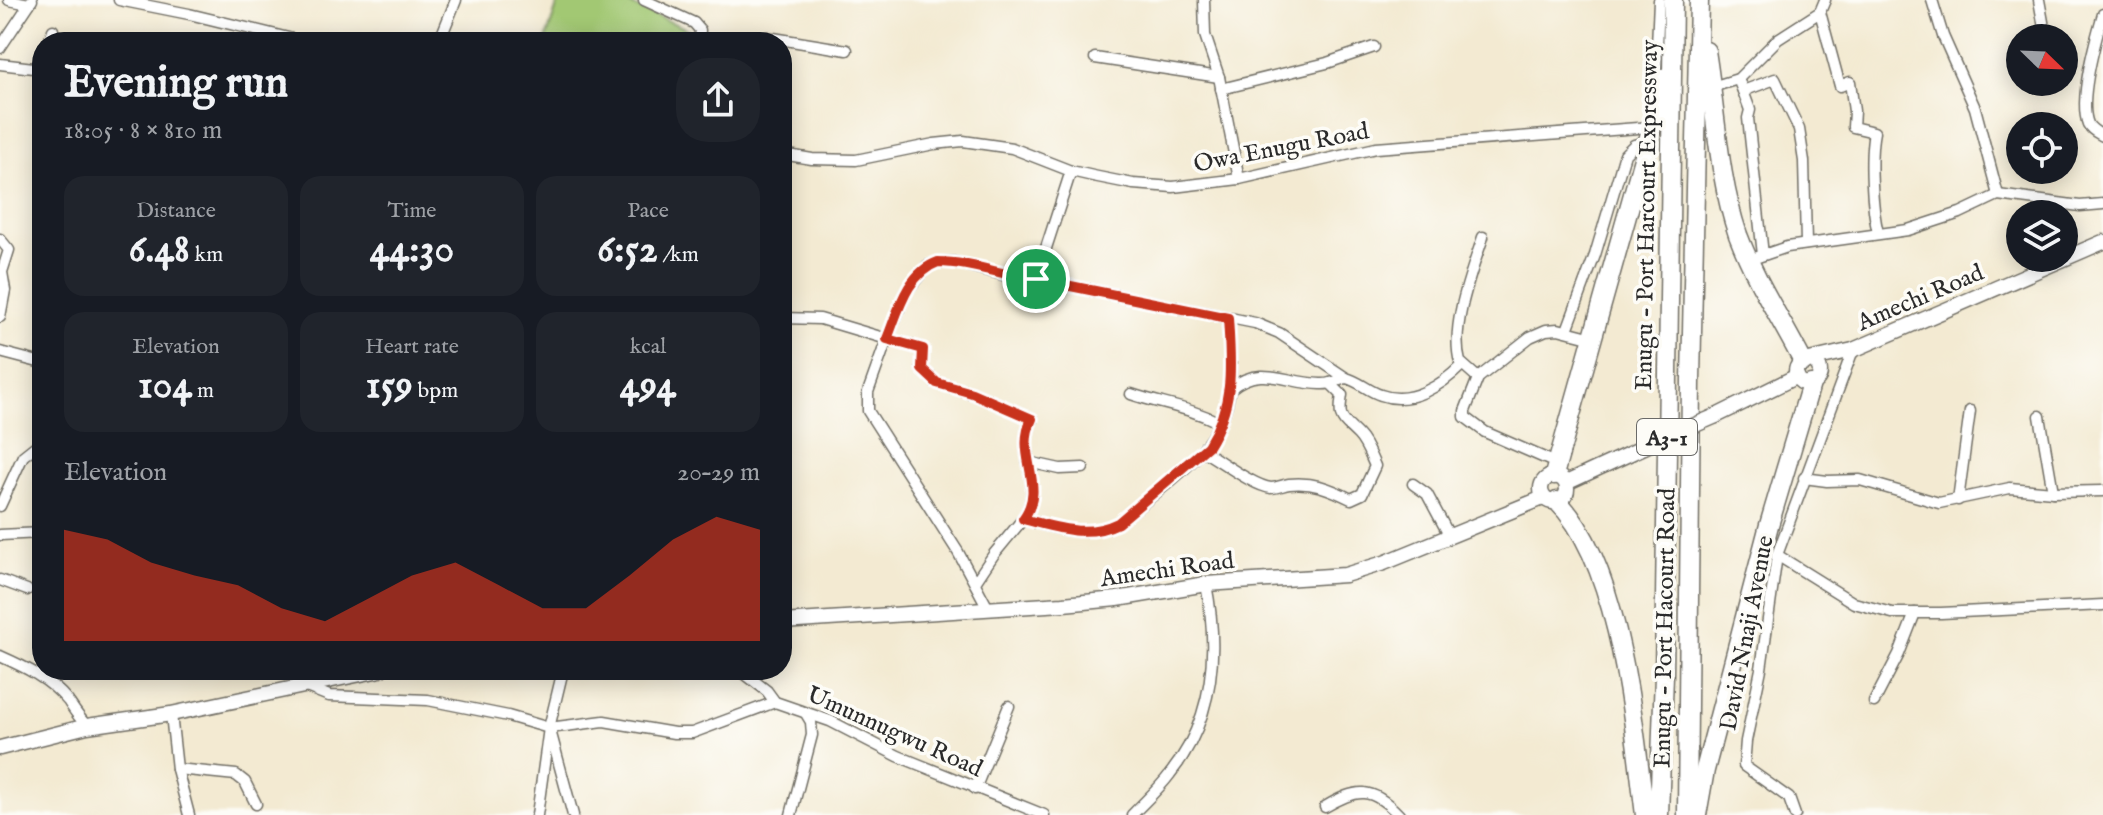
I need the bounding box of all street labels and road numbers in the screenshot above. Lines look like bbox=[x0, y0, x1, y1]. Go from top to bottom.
street label: Enugu - Port Harcourt Expressway bbox=[1629, 39, 1666, 391]
street label: Owa Enugu Road bbox=[1191, 116, 1372, 181]
street label: Amechi Road bbox=[1852, 258, 1989, 339]
road number: A3-1 bbox=[1637, 419, 1697, 455]
street label: Enugu - Port Hacourt Road bbox=[1648, 487, 1683, 769]
street label: David Nnaji Avenue bbox=[1713, 533, 1782, 734]
street label: Amechi Road bbox=[1097, 546, 1236, 595]
street label: Umunnugwu Road bbox=[802, 680, 987, 785]

